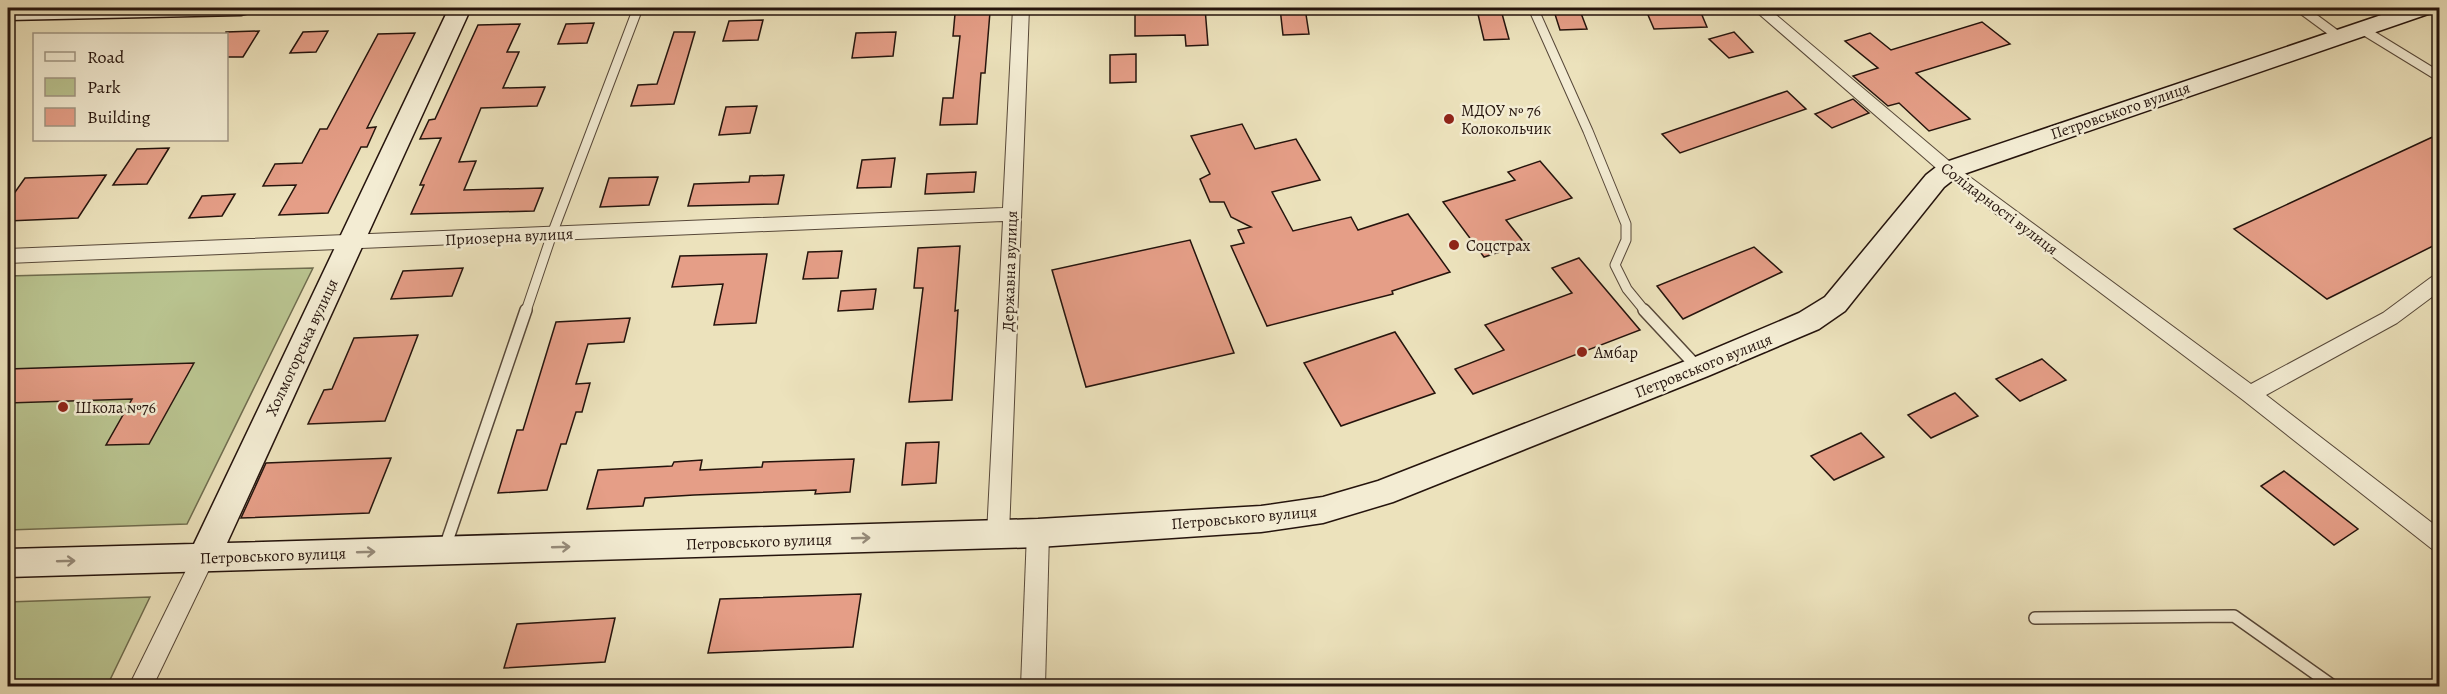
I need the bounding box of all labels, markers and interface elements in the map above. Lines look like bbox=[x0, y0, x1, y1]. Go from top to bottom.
legend bbox=[33, 33, 228, 141]
text: Road bbox=[87, 45, 125, 69]
text: Park bbox=[87, 75, 121, 99]
street label: Петровського вулиця bbox=[2048, 77, 2193, 145]
place label: МДОУ № 76 Колокольчик bbox=[1461, 100, 1551, 140]
text: Building bbox=[87, 105, 151, 129]
marker: МДОУ № 76 Колокольчик bbox=[1442, 112, 1456, 126]
street label: Солідарності вулиця bbox=[1936, 157, 2063, 260]
street label: Державна вулиця bbox=[997, 210, 1023, 332]
street label: Приозерна вулиця bbox=[444, 223, 574, 251]
place label: Соцстрах bbox=[1466, 235, 1531, 257]
marker: Соцстрах bbox=[1447, 238, 1461, 252]
street label: Холмогорська вулиця bbox=[260, 275, 344, 420]
street label: Петровського вулиця bbox=[1631, 328, 1776, 404]
place label: Амбар bbox=[1593, 342, 1638, 364]
marker: Амбар bbox=[1575, 345, 1589, 359]
place label: Школа №76 bbox=[75, 397, 156, 419]
marker: Школа №76 bbox=[56, 400, 70, 414]
street label: Петровського вулиця bbox=[1170, 501, 1318, 535]
street label: Петровського вулиця bbox=[686, 528, 833, 556]
one-way arrow bbox=[850, 532, 870, 544]
one-way arrow bbox=[550, 541, 570, 552]
street label: Петровського вулиця bbox=[200, 542, 347, 570]
one-way arrow bbox=[355, 547, 375, 558]
one-way arrow bbox=[55, 555, 75, 567]

